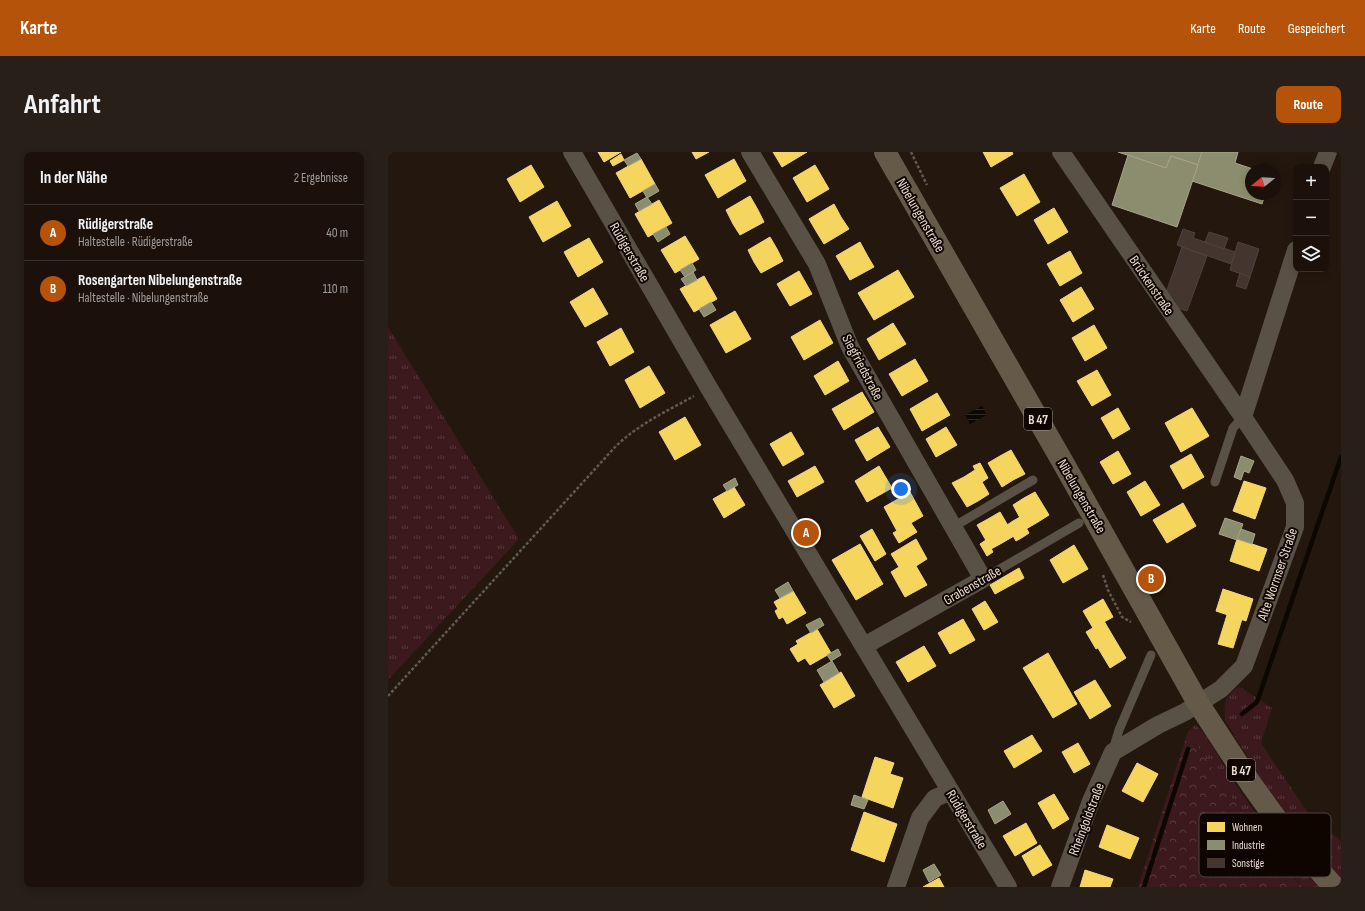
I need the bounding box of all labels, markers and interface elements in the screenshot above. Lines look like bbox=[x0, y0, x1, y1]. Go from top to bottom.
text: Karte bbox=[20, 17, 57, 40]
text: Karte bbox=[1190, 20, 1216, 37]
text: Route bbox=[1238, 20, 1266, 37]
text: Gespeichert bbox=[1288, 20, 1345, 37]
button: Route bbox=[1276, 86, 1341, 123]
text: Anfahrt bbox=[24, 88, 101, 121]
north arrow bbox=[1245, 164, 1281, 200]
map controls bbox=[1293, 164, 1329, 272]
button: + bbox=[1293, 164, 1329, 200]
text: In der Nähe bbox=[40, 168, 107, 188]
text: 2 Ergebnisse bbox=[294, 170, 348, 186]
street label: Nibelungenstraße bbox=[893, 175, 949, 255]
button: − bbox=[1293, 200, 1329, 236]
text: Rüdigerstraße bbox=[78, 215, 153, 234]
street label: Rüdigerstraße bbox=[606, 220, 653, 285]
text: A bbox=[50, 225, 56, 241]
text: 40 m bbox=[326, 225, 348, 241]
text: Haltestelle · Rüdigerstraße bbox=[78, 234, 193, 250]
button: layers bbox=[1293, 236, 1329, 272]
street label: Brückenstraße bbox=[1125, 252, 1178, 318]
text: Rosengarten Nibelungenstraße bbox=[78, 271, 242, 290]
text: B bbox=[50, 281, 56, 297]
text: 110 m bbox=[323, 281, 348, 297]
text: Haltestelle · Nibelungenstraße bbox=[78, 290, 209, 306]
street label: Siegfriedstraße bbox=[838, 331, 887, 403]
road number: B 47 bbox=[1024, 408, 1052, 430]
street label: Nibelungenstraße bbox=[1054, 456, 1110, 536]
your location bbox=[891, 479, 911, 499]
pin: A bbox=[793, 518, 819, 548]
street label: Alte Wormser Straße bbox=[1253, 526, 1301, 623]
street label: Grabenstraße bbox=[940, 562, 1004, 609]
pin: B bbox=[1138, 564, 1164, 594]
road number: B 47 bbox=[1227, 759, 1255, 781]
street label: Rheingoldstraße bbox=[1065, 780, 1108, 858]
street label: Rüdigerstraße bbox=[942, 787, 991, 852]
legend bbox=[1199, 813, 1331, 877]
text: Wohnen bbox=[1232, 821, 1262, 834]
text: Industrie bbox=[1232, 839, 1265, 852]
text: Sonstige bbox=[1232, 857, 1264, 870]

